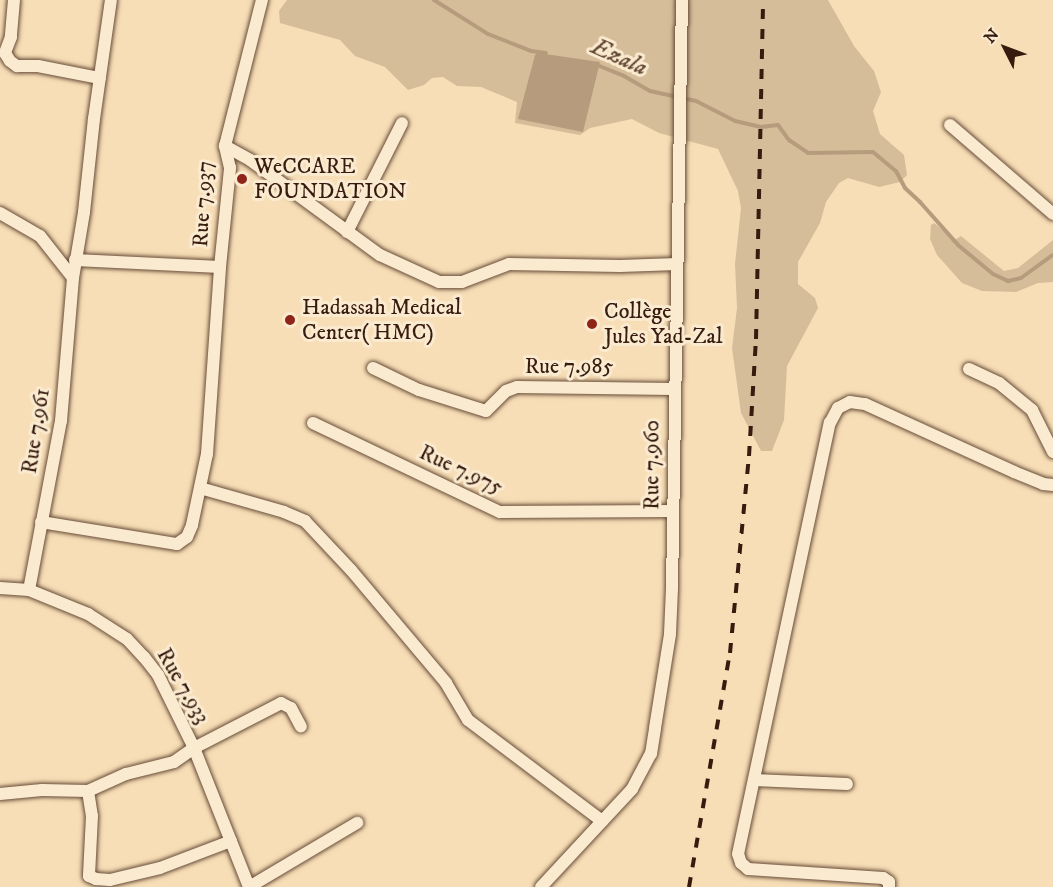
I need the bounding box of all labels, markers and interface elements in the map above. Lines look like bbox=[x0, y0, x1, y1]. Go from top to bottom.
north arrow bbox=[975, 18, 1035, 78]
text: N bbox=[980, 24, 1003, 48]
water label: Ezala bbox=[587, 33, 651, 83]
place label: WeCCARE FOUNDATION bbox=[254, 153, 406, 204]
street label: Rue 7.937 bbox=[188, 160, 218, 248]
marker: WeCCARE FOUNDATION bbox=[235, 172, 249, 186]
place label: Hadassah Medical Center( HMC) bbox=[302, 294, 461, 346]
place label: Collège Jules Yad-Zal bbox=[604, 298, 723, 350]
marker: Hadassah Medical Center( HMC) bbox=[283, 313, 297, 327]
marker: Collège Jules Yad-Zal bbox=[585, 317, 599, 331]
street label: Rue 7.985 bbox=[525, 354, 613, 380]
street label: Rue 7.961 bbox=[16, 386, 56, 476]
street label: Rue 7.960 bbox=[639, 420, 665, 510]
street label: Rue 7.975 bbox=[415, 439, 507, 501]
street label: Rue 7.933 bbox=[151, 643, 215, 729]

